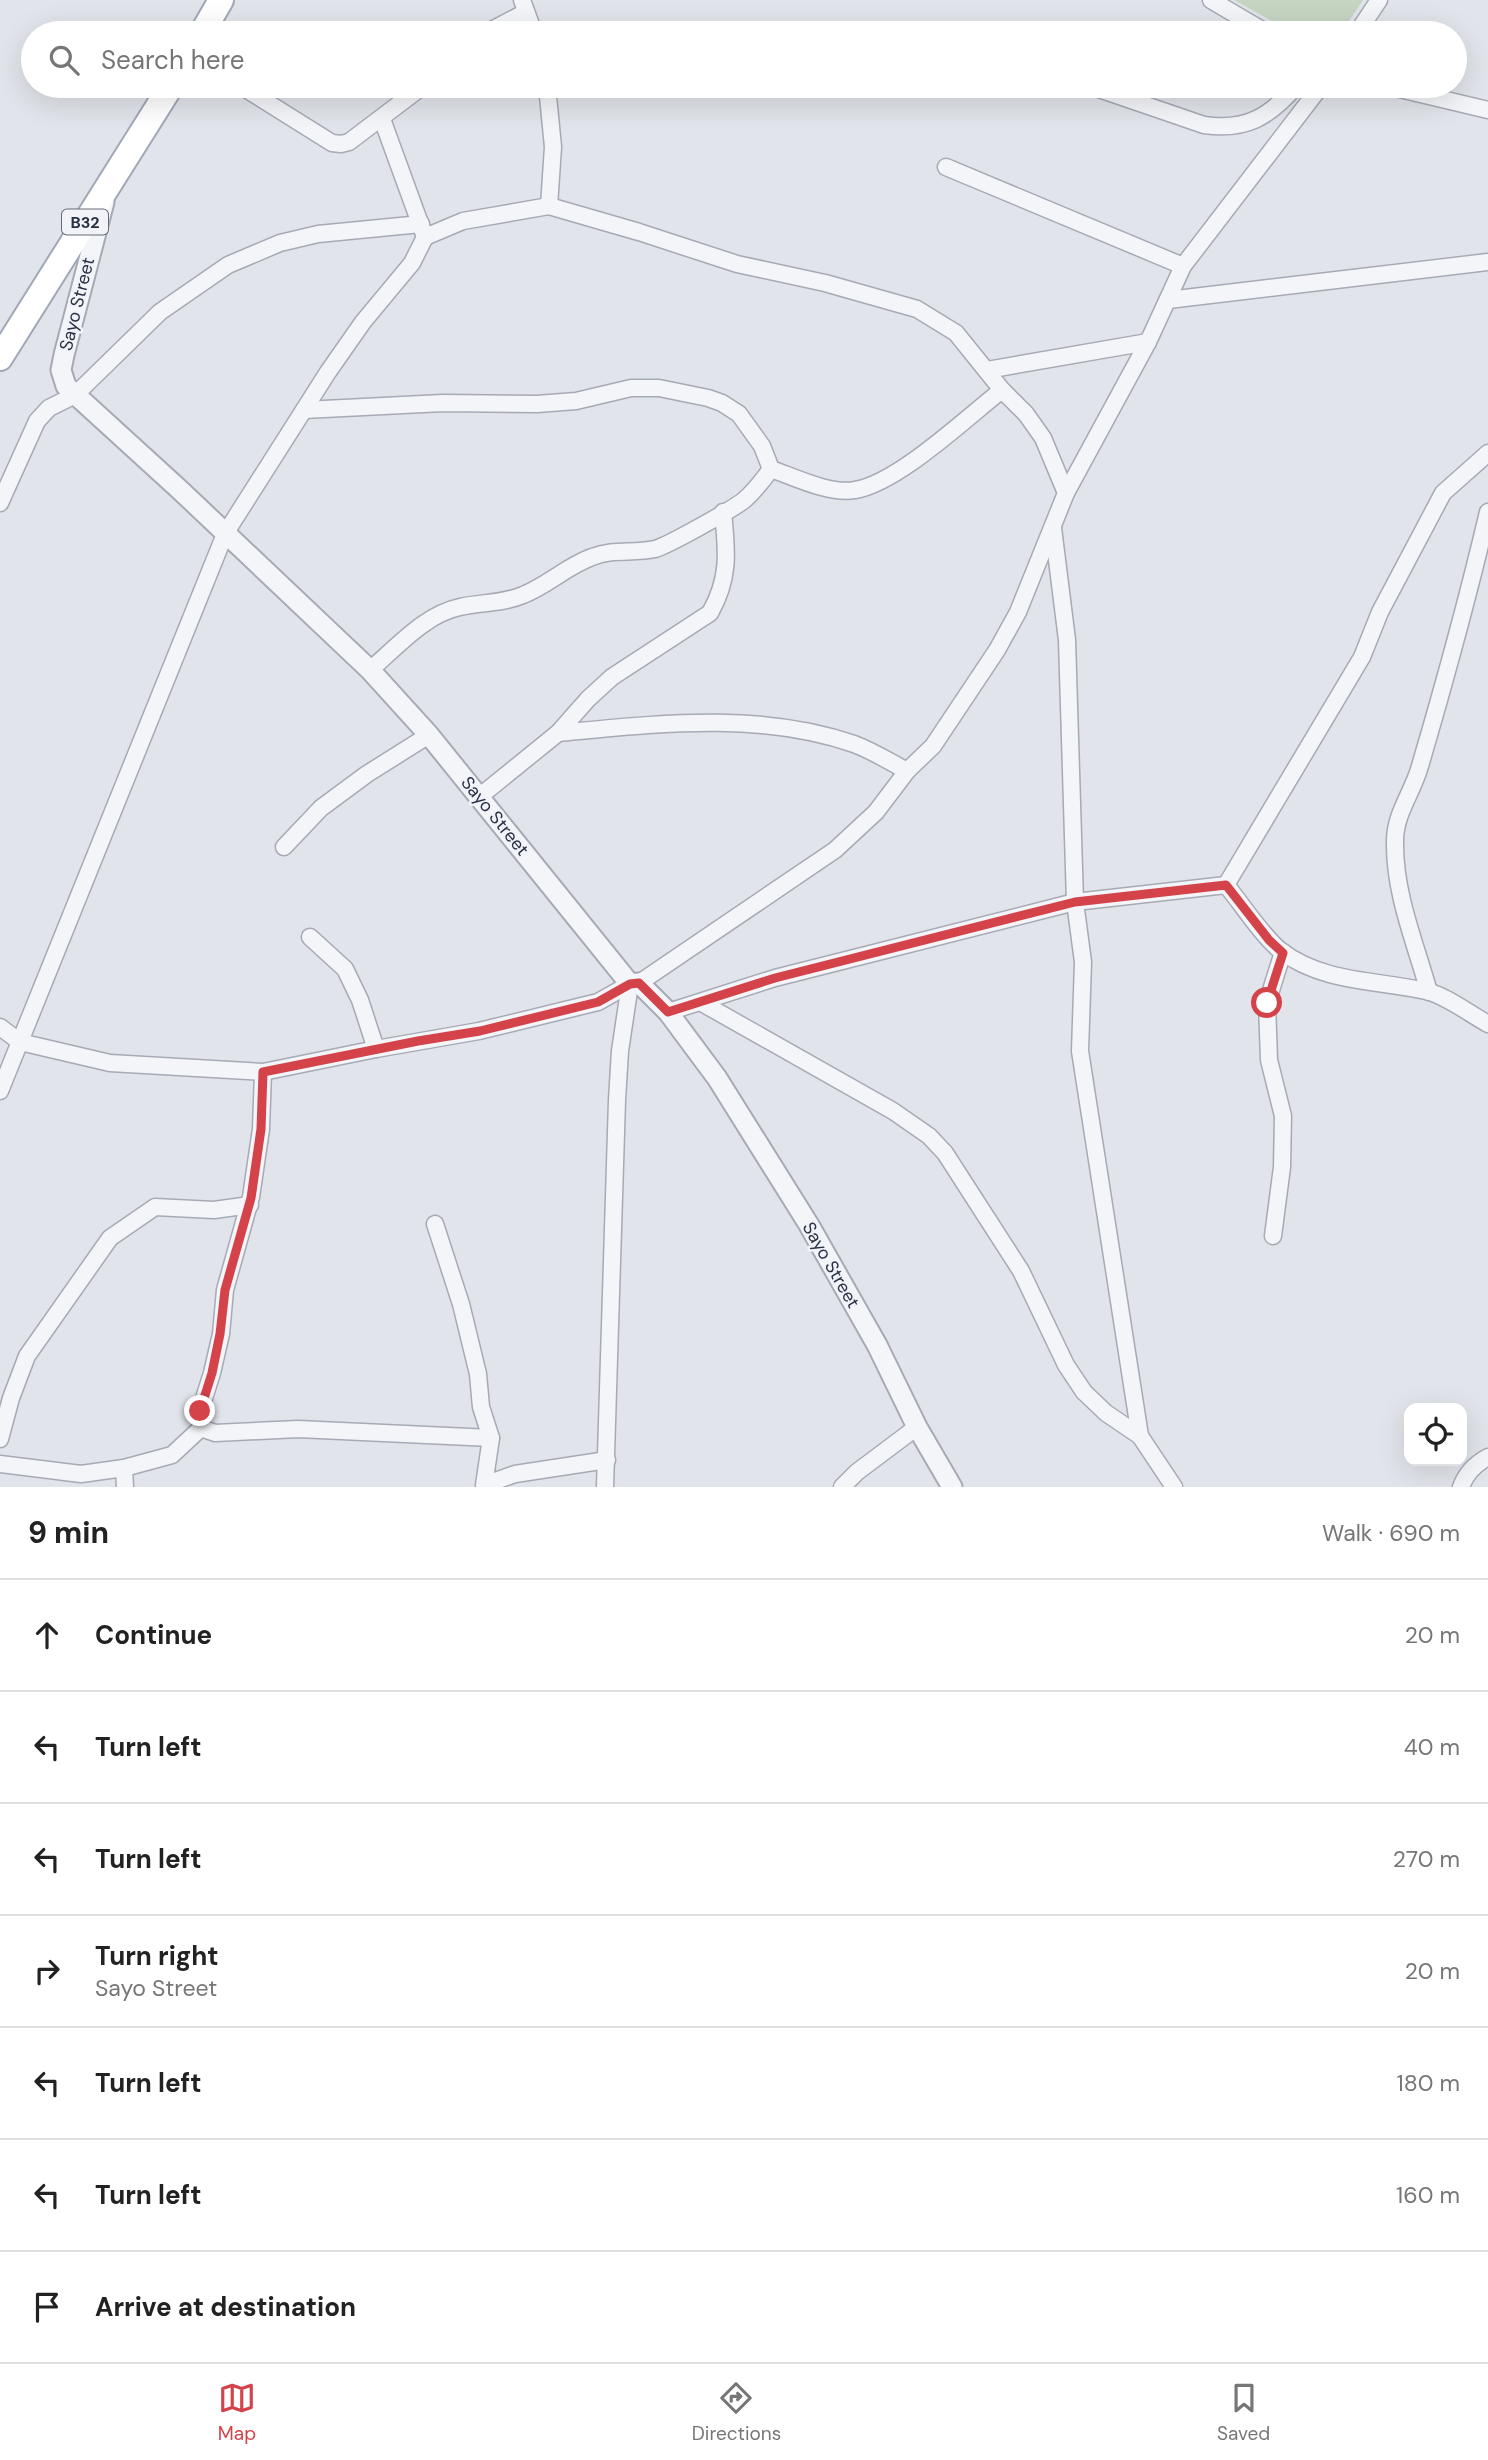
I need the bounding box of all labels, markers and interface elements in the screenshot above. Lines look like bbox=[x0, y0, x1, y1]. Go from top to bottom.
search box bbox=[21, 21, 1467, 98]
icon: search bbox=[45, 41, 83, 79]
text: Search here bbox=[101, 43, 244, 77]
road number: B32 bbox=[62, 210, 108, 234]
street label: Sayo Street bbox=[54, 255, 100, 353]
street label: Sayo Street bbox=[456, 771, 534, 861]
route start bbox=[1251, 987, 1282, 1018]
street label: Sayo Street bbox=[797, 1218, 865, 1312]
route end bbox=[184, 1395, 215, 1426]
map controls bbox=[1404, 1403, 1467, 1466]
button: locate bbox=[1404, 1403, 1467, 1466]
text: 9 min bbox=[28, 1513, 109, 1552]
text: Walk · 690 m bbox=[1322, 1518, 1460, 1548]
icon: ahead bbox=[28, 1616, 66, 1654]
text: Continue bbox=[95, 1618, 212, 1652]
text: 20 m bbox=[1405, 1620, 1460, 1650]
icon: left bbox=[28, 1728, 66, 1766]
text: Turn left bbox=[95, 1730, 202, 1764]
text: 40 m bbox=[1404, 1732, 1460, 1762]
icon: left bbox=[28, 1840, 66, 1878]
text: Turn left bbox=[95, 1842, 202, 1876]
text: 270 m bbox=[1393, 1844, 1460, 1874]
text: Turn right bbox=[95, 1939, 219, 1973]
icon: right bbox=[28, 1952, 66, 1990]
text: 20 m bbox=[1405, 1956, 1460, 1986]
text: Sayo Street bbox=[95, 1973, 217, 2003]
icon: left bbox=[28, 2064, 66, 2102]
text: Turn left bbox=[95, 2066, 202, 2100]
text: 180 m bbox=[1396, 2068, 1460, 2098]
icon: left bbox=[28, 2176, 66, 2214]
text: Turn left bbox=[95, 2178, 202, 2212]
text: 160 m bbox=[1396, 2180, 1460, 2210]
icon: arrive bbox=[28, 2288, 66, 2326]
text: Arrive at destination bbox=[95, 2290, 356, 2324]
tab: Map bbox=[218, 2379, 256, 2446]
tab: Directions bbox=[692, 2379, 781, 2446]
tab: Saved bbox=[1217, 2379, 1270, 2446]

